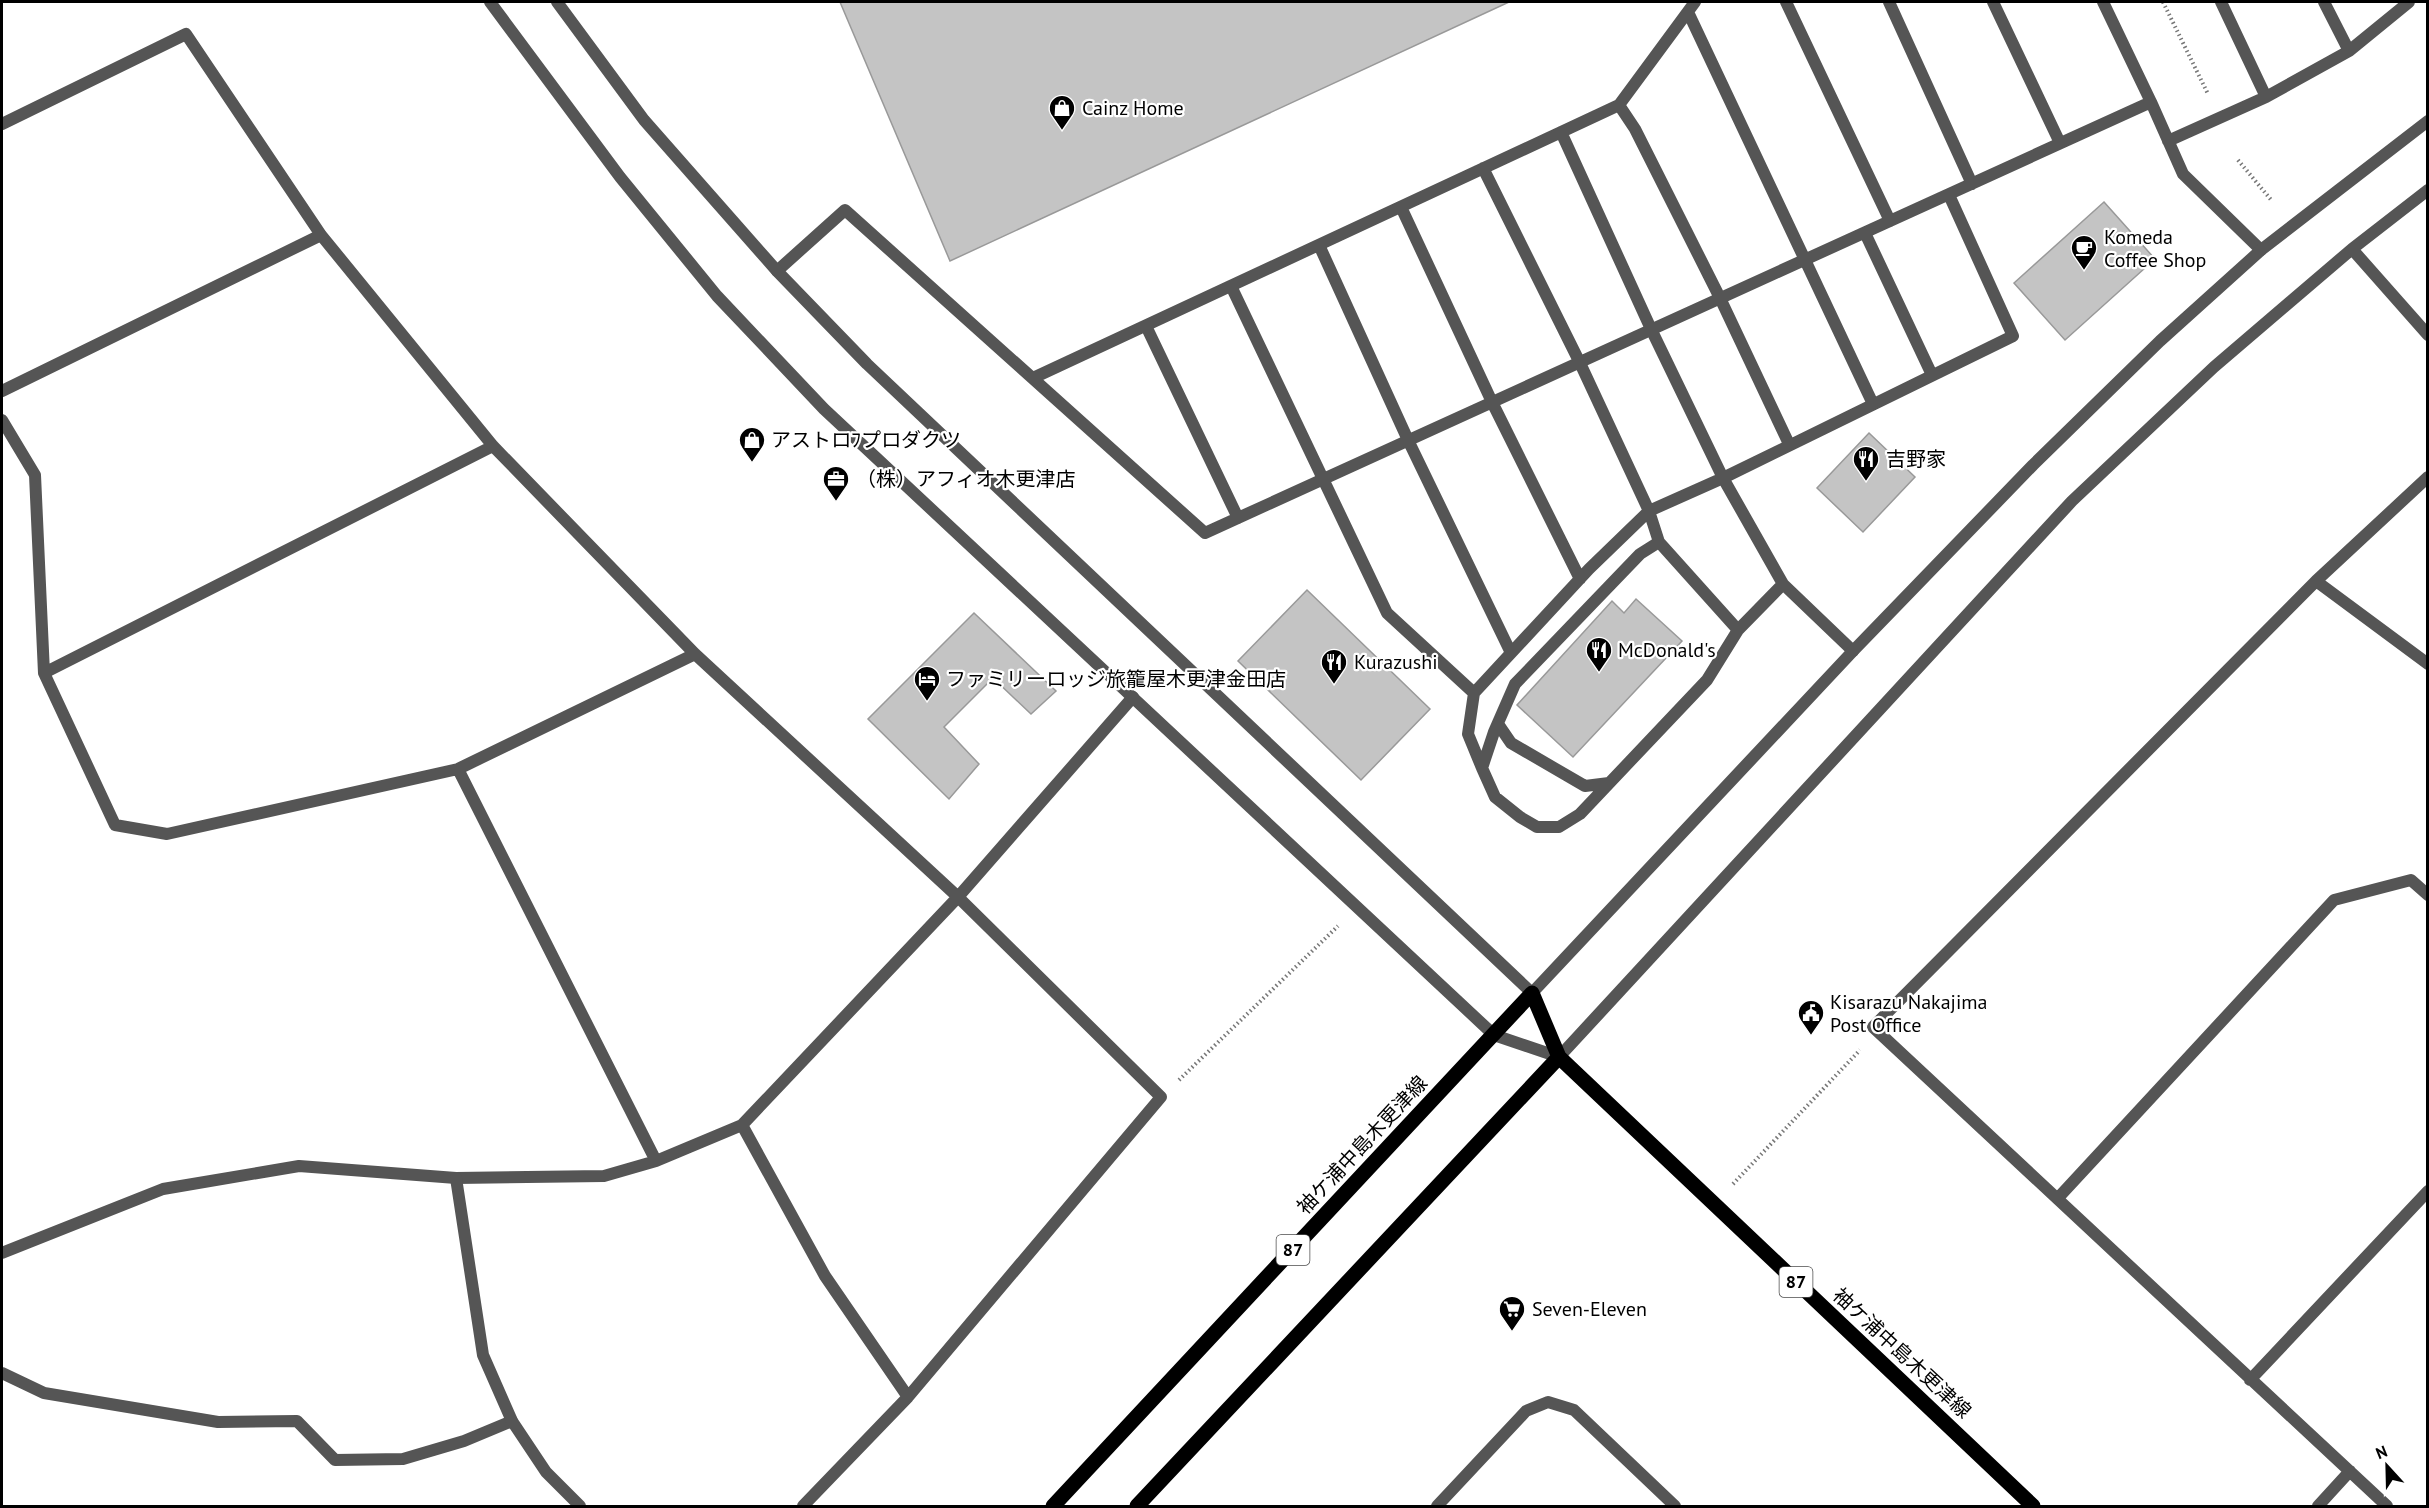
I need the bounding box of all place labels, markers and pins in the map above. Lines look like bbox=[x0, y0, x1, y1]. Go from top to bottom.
shop icon: Cainz Home bbox=[1047, 93, 1077, 131]
place label: Cainz Home bbox=[1082, 95, 1184, 121]
place label: Komeda Coffee Shop bbox=[2104, 224, 2206, 273]
cafe icon: Komeda Coffee Shop bbox=[2069, 233, 2099, 271]
shop icon: アストロﾌプロダクツ bbox=[737, 425, 767, 463]
place label: アストロﾌプロダクツ bbox=[771, 427, 961, 453]
restaurant icon: 吉野家 bbox=[1851, 444, 1881, 482]
place label: 吉野家 bbox=[1886, 446, 1946, 472]
office icon: （株）アフィオ木更津店 bbox=[821, 464, 851, 502]
place label: （株）アフィオ木更津店 bbox=[856, 466, 1076, 492]
restaurant icon: McDonald's bbox=[1584, 635, 1614, 673]
place label: McDonald's bbox=[1618, 637, 1716, 663]
restaurant icon: Kurazushi bbox=[1319, 647, 1349, 685]
place label: Kurazushi bbox=[1354, 649, 1438, 675]
hotel icon: ファミリーロッジ旅籠屋木更津金田店 bbox=[912, 664, 942, 702]
place label: ファミリーロッジ旅籠屋木更津金田店 bbox=[946, 666, 1286, 692]
place label: Kisarazu Nakajima Post Office bbox=[1830, 989, 1987, 1038]
public building icon: Kisarazu Nakajima Post Office bbox=[1796, 998, 1826, 1036]
supermarket icon: Seven-Eleven bbox=[1497, 1294, 1527, 1332]
place label: Seven-Eleven bbox=[1532, 1296, 1647, 1322]

